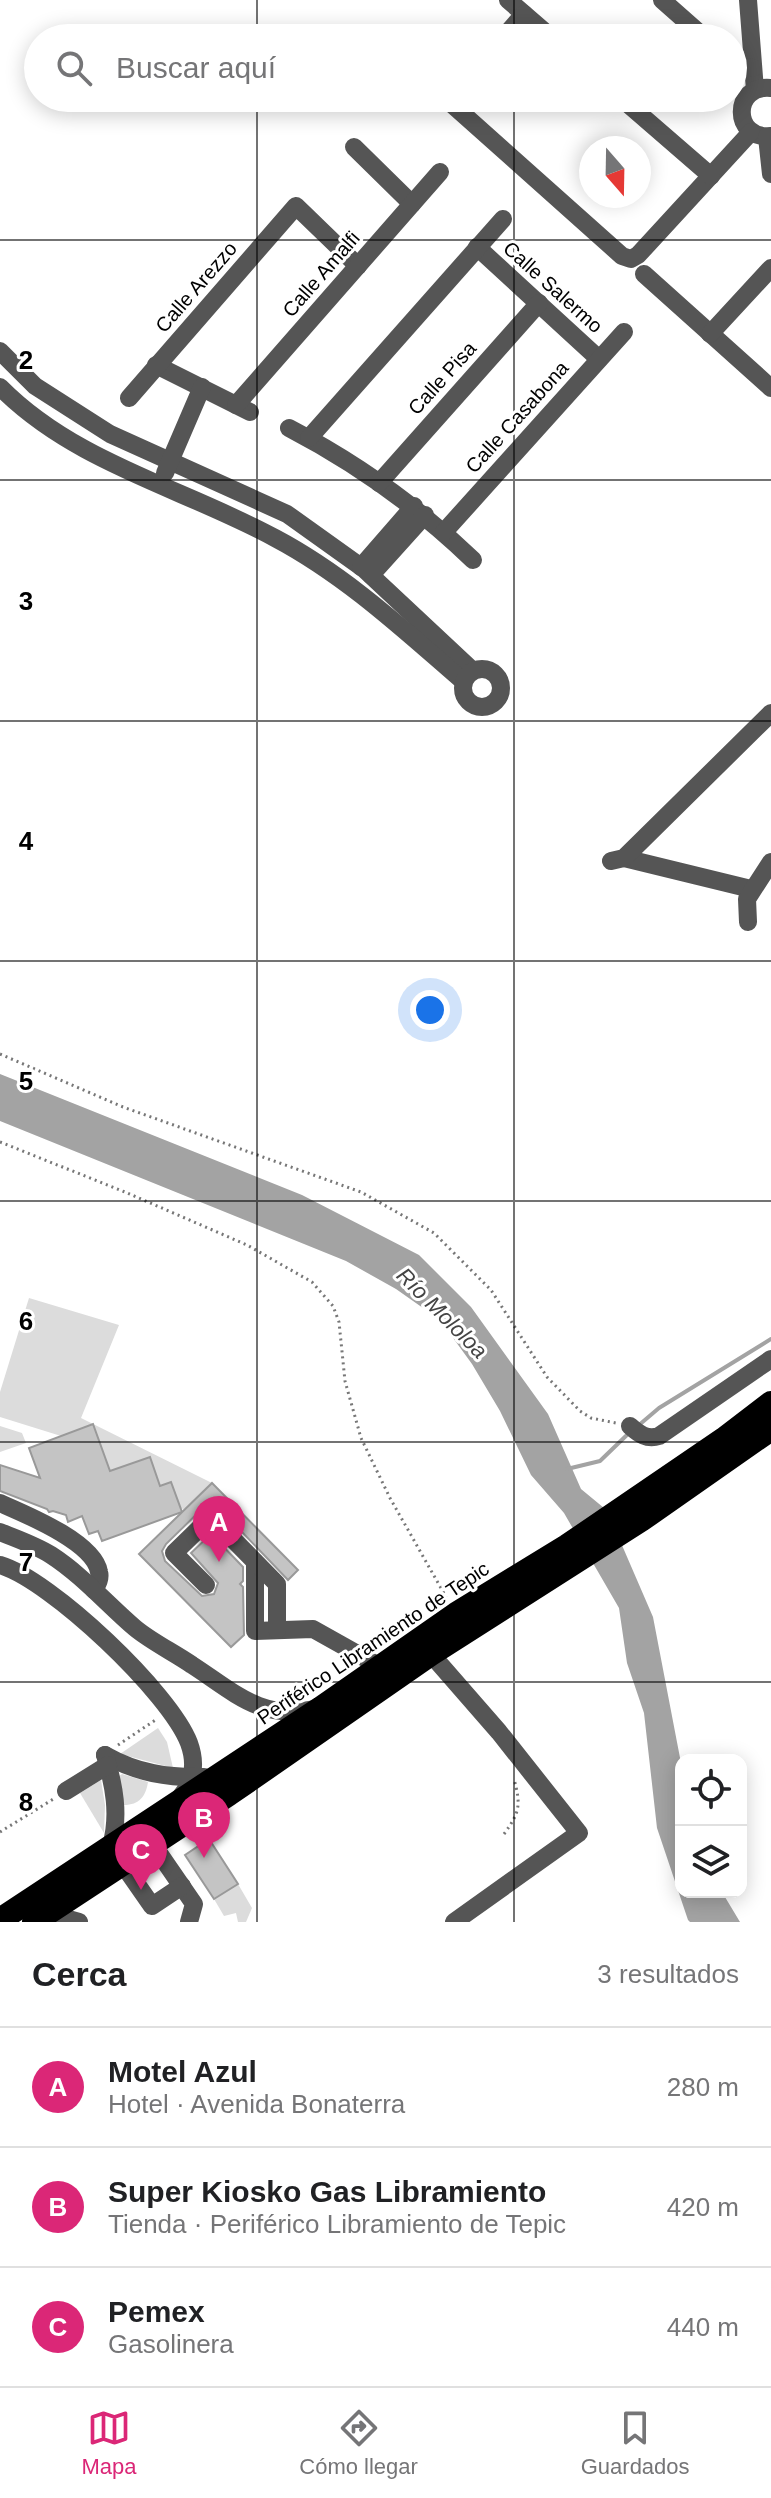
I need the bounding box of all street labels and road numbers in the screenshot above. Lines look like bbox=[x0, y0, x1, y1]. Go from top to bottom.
street label: Calle Amalfi bbox=[278, 227, 364, 321]
street label: Calle Arezzo bbox=[151, 237, 241, 337]
street label: Calle Salermo bbox=[499, 237, 607, 337]
street label: Calle Pisa bbox=[404, 337, 481, 419]
street label: Calle Casabona bbox=[461, 356, 573, 477]
street label: Periférico Libramiento de Tepic bbox=[253, 1557, 493, 1729]

